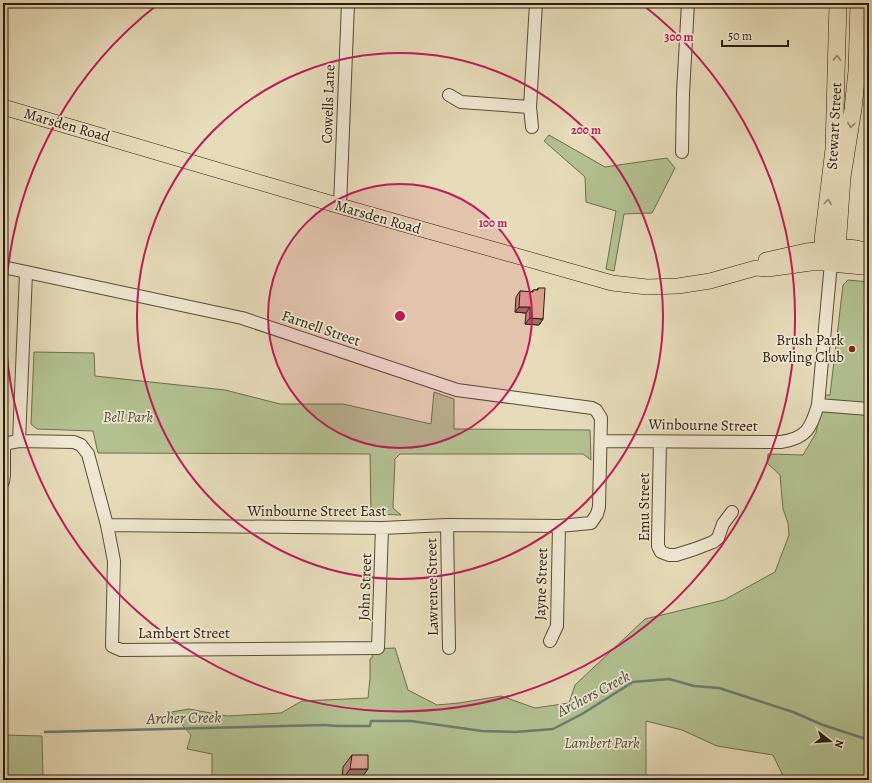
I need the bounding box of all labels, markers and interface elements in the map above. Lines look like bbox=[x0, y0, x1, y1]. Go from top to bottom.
scale bar bbox=[722, 22, 788, 48]
text: 50 m bbox=[728, 28, 752, 44]
text: 300 m bbox=[664, 29, 694, 45]
one-way arrow bbox=[832, 55, 841, 61]
street label: Cowells Lane bbox=[317, 64, 339, 144]
street label: Stewart Street bbox=[822, 82, 846, 170]
street label: Marsden Road bbox=[22, 103, 113, 147]
text: 200 m bbox=[571, 122, 601, 138]
one-way arrow bbox=[847, 122, 856, 128]
street label: Marsden Road bbox=[333, 195, 424, 239]
one-way arrow bbox=[823, 199, 832, 205]
text: 100 m bbox=[479, 215, 507, 231]
street label: Farnell Street bbox=[279, 305, 363, 351]
centre of rings bbox=[393, 309, 407, 323]
place label: Brush Park Bowling Club bbox=[762, 330, 845, 367]
marker: Brush Park Bowling Club bbox=[847, 344, 857, 354]
park label: Bell Park bbox=[103, 407, 153, 427]
street label: Winbourne Street bbox=[647, 414, 758, 436]
street label: Emu Street bbox=[634, 473, 654, 541]
street label: Winbourne Street East bbox=[246, 501, 387, 521]
street label: Lawrence Street bbox=[421, 538, 443, 636]
street label: Jayne Street bbox=[530, 547, 552, 621]
street label: John Street bbox=[354, 553, 376, 621]
street label: Lambert Street bbox=[138, 623, 230, 643]
water label: Archers Creek bbox=[552, 665, 634, 723]
water label: Archer Creek bbox=[146, 706, 221, 730]
north arrow bbox=[810, 721, 850, 761]
park label: Lambert Park bbox=[564, 733, 640, 753]
text: N bbox=[831, 738, 847, 750]

